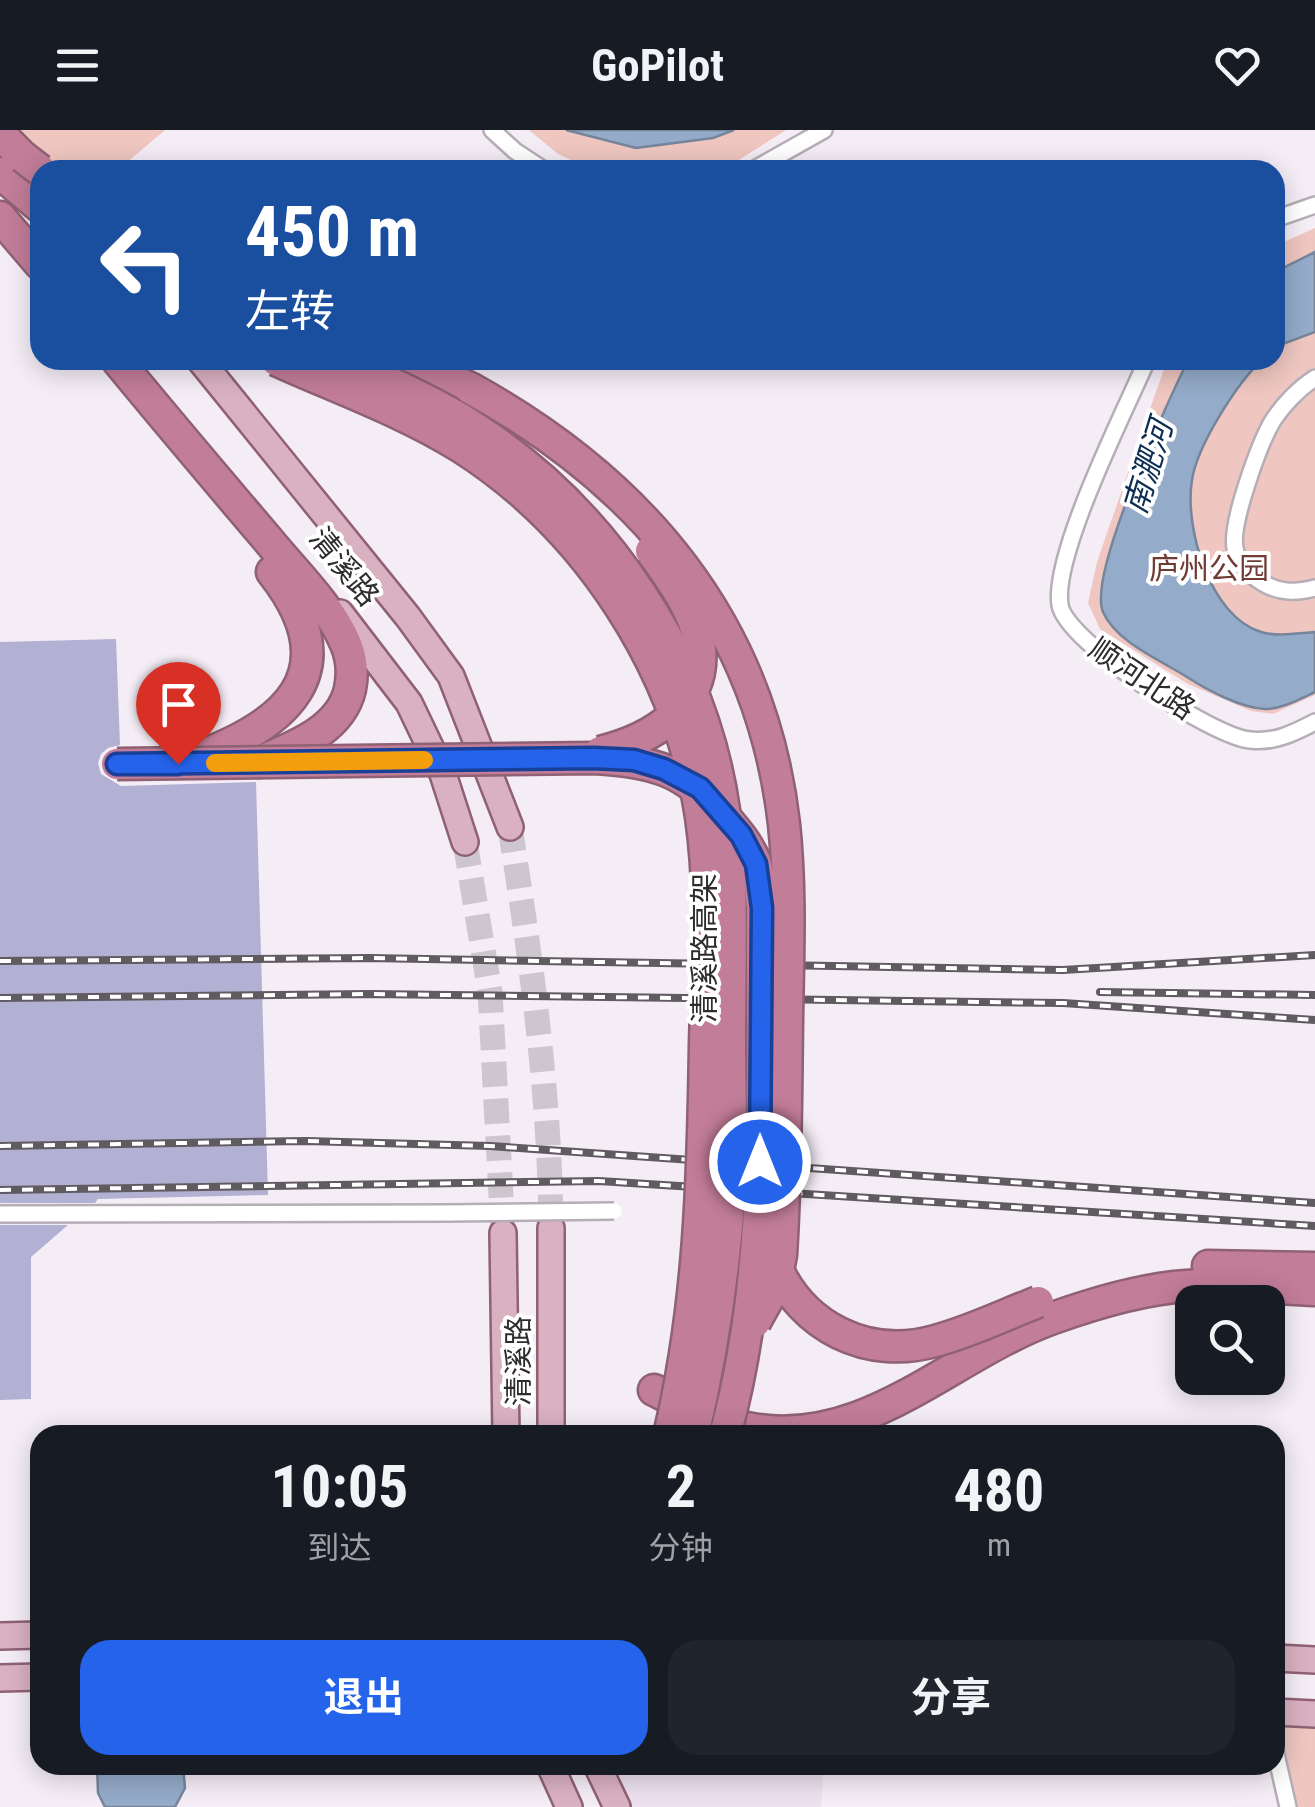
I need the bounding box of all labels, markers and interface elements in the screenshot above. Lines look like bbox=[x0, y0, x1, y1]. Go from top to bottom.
icon: menu bbox=[50, 38, 105, 93]
icon: heart bbox=[1210, 38, 1265, 93]
text: GoPilot bbox=[591, 39, 724, 92]
text: 450 m bbox=[245, 191, 419, 273]
icon: left bbox=[80, 200, 210, 330]
text: 左转 bbox=[245, 285, 335, 338]
water label: 南淝河 bbox=[1116, 410, 1182, 518]
street label: 清溪路 bbox=[302, 521, 386, 613]
park label: 庐州公园 bbox=[1149, 551, 1269, 586]
street label: 顺河北路 bbox=[1083, 631, 1202, 727]
pin bbox=[136, 662, 221, 765]
icon: arrive bbox=[151, 677, 206, 732]
street label: 清溪路高架 bbox=[687, 873, 722, 1023]
position arrow bbox=[708, 1110, 812, 1214]
map controls bbox=[1175, 1285, 1285, 1395]
button: search bbox=[1175, 1285, 1285, 1395]
street label: 清溪路 bbox=[501, 1316, 536, 1406]
text: 10:05 bbox=[271, 1451, 408, 1522]
text: 2 bbox=[666, 1451, 696, 1522]
text: 480 bbox=[953, 1455, 1044, 1526]
text: m bbox=[987, 1526, 1011, 1564]
text: 到达 bbox=[307, 1529, 371, 1567]
text: 分钟 bbox=[649, 1529, 713, 1567]
button: 退出 bbox=[80, 1640, 648, 1755]
button: 分享 bbox=[668, 1640, 1235, 1755]

